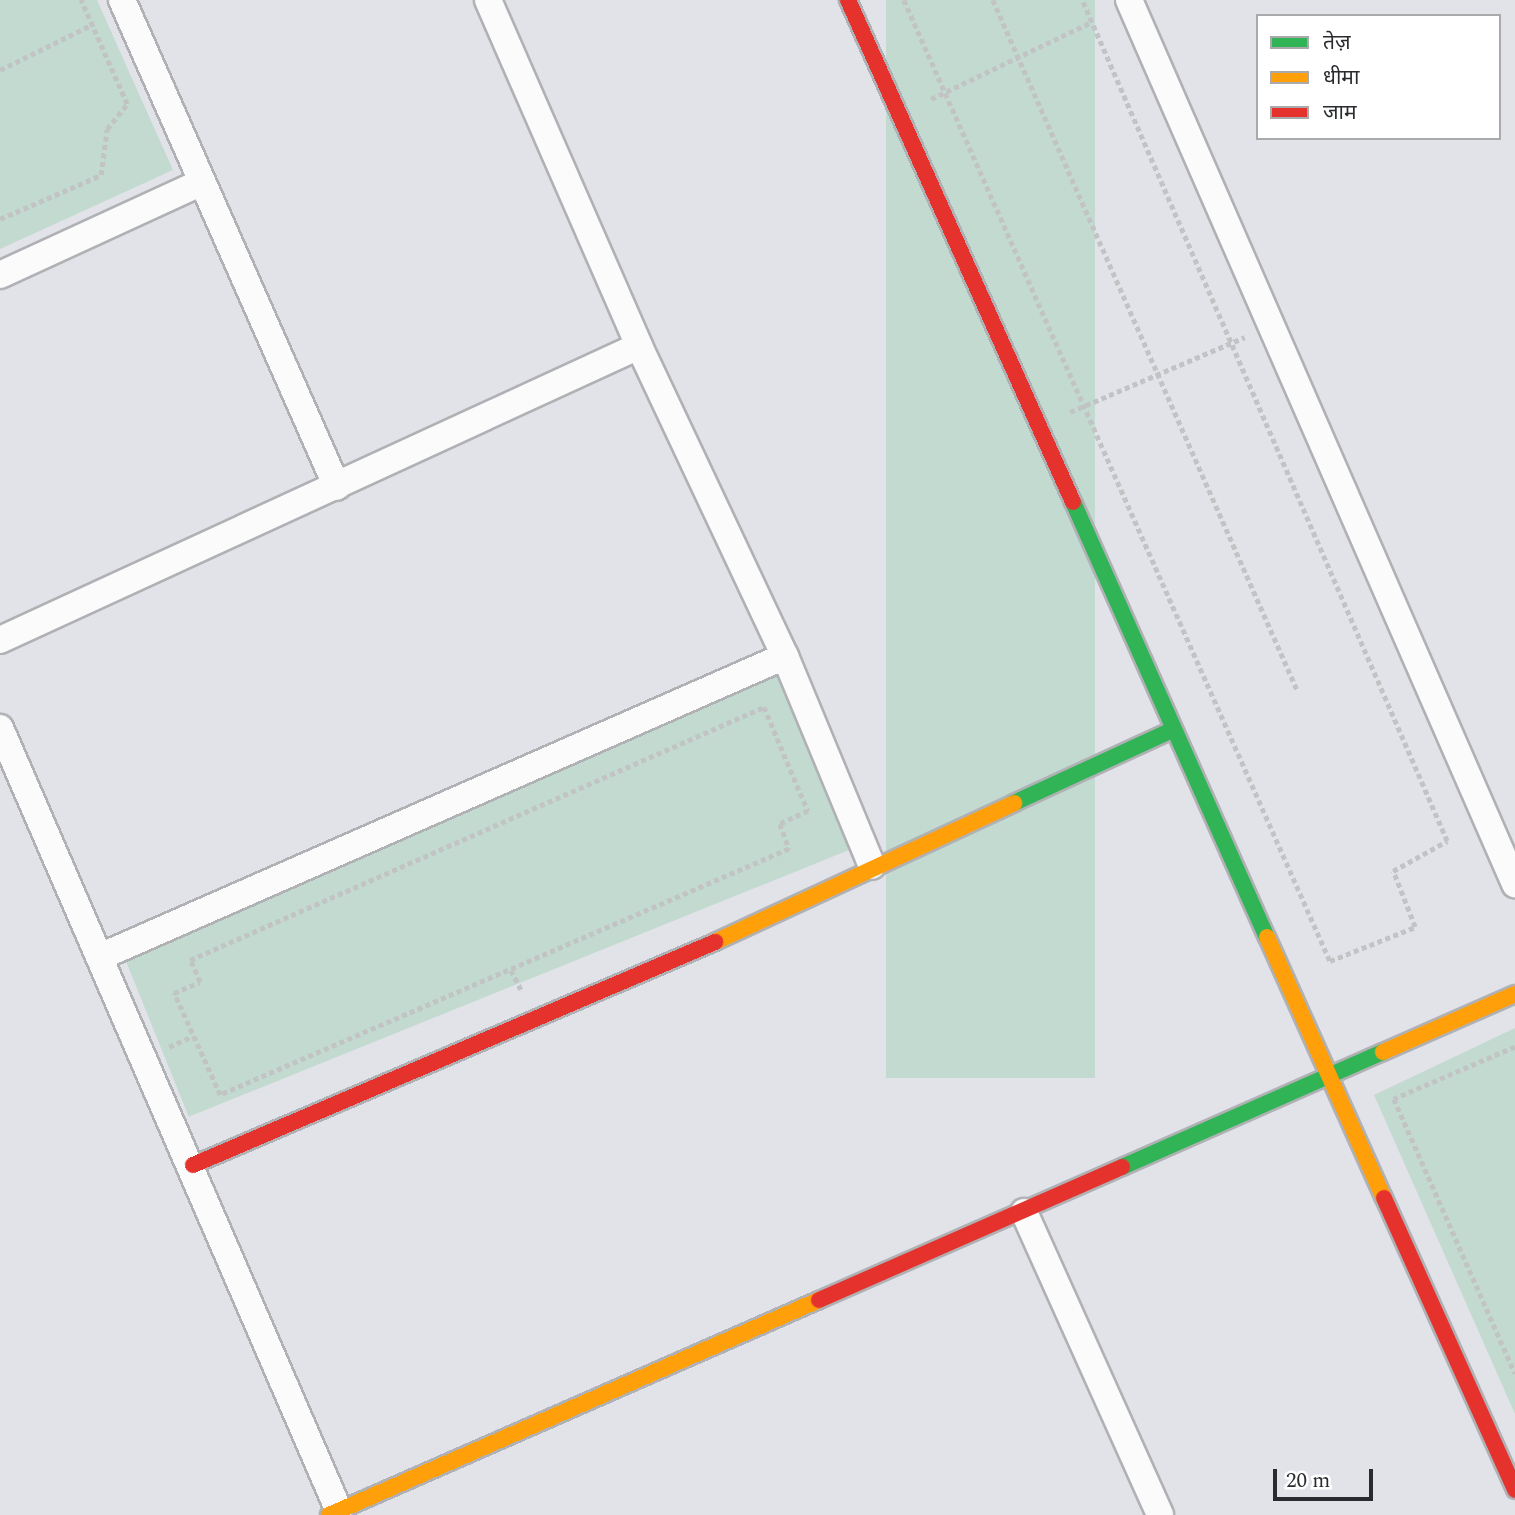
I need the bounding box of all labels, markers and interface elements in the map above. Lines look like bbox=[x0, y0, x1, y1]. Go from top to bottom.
legend bbox=[1256, 14, 1501, 140]
text: तेज़ bbox=[1323, 27, 1351, 59]
text: धीमा bbox=[1323, 62, 1359, 94]
text: जाम bbox=[1323, 97, 1357, 129]
scale bar bbox=[1277, 1456, 1377, 1500]
text: 20 m bbox=[1286, 1465, 1330, 1497]

